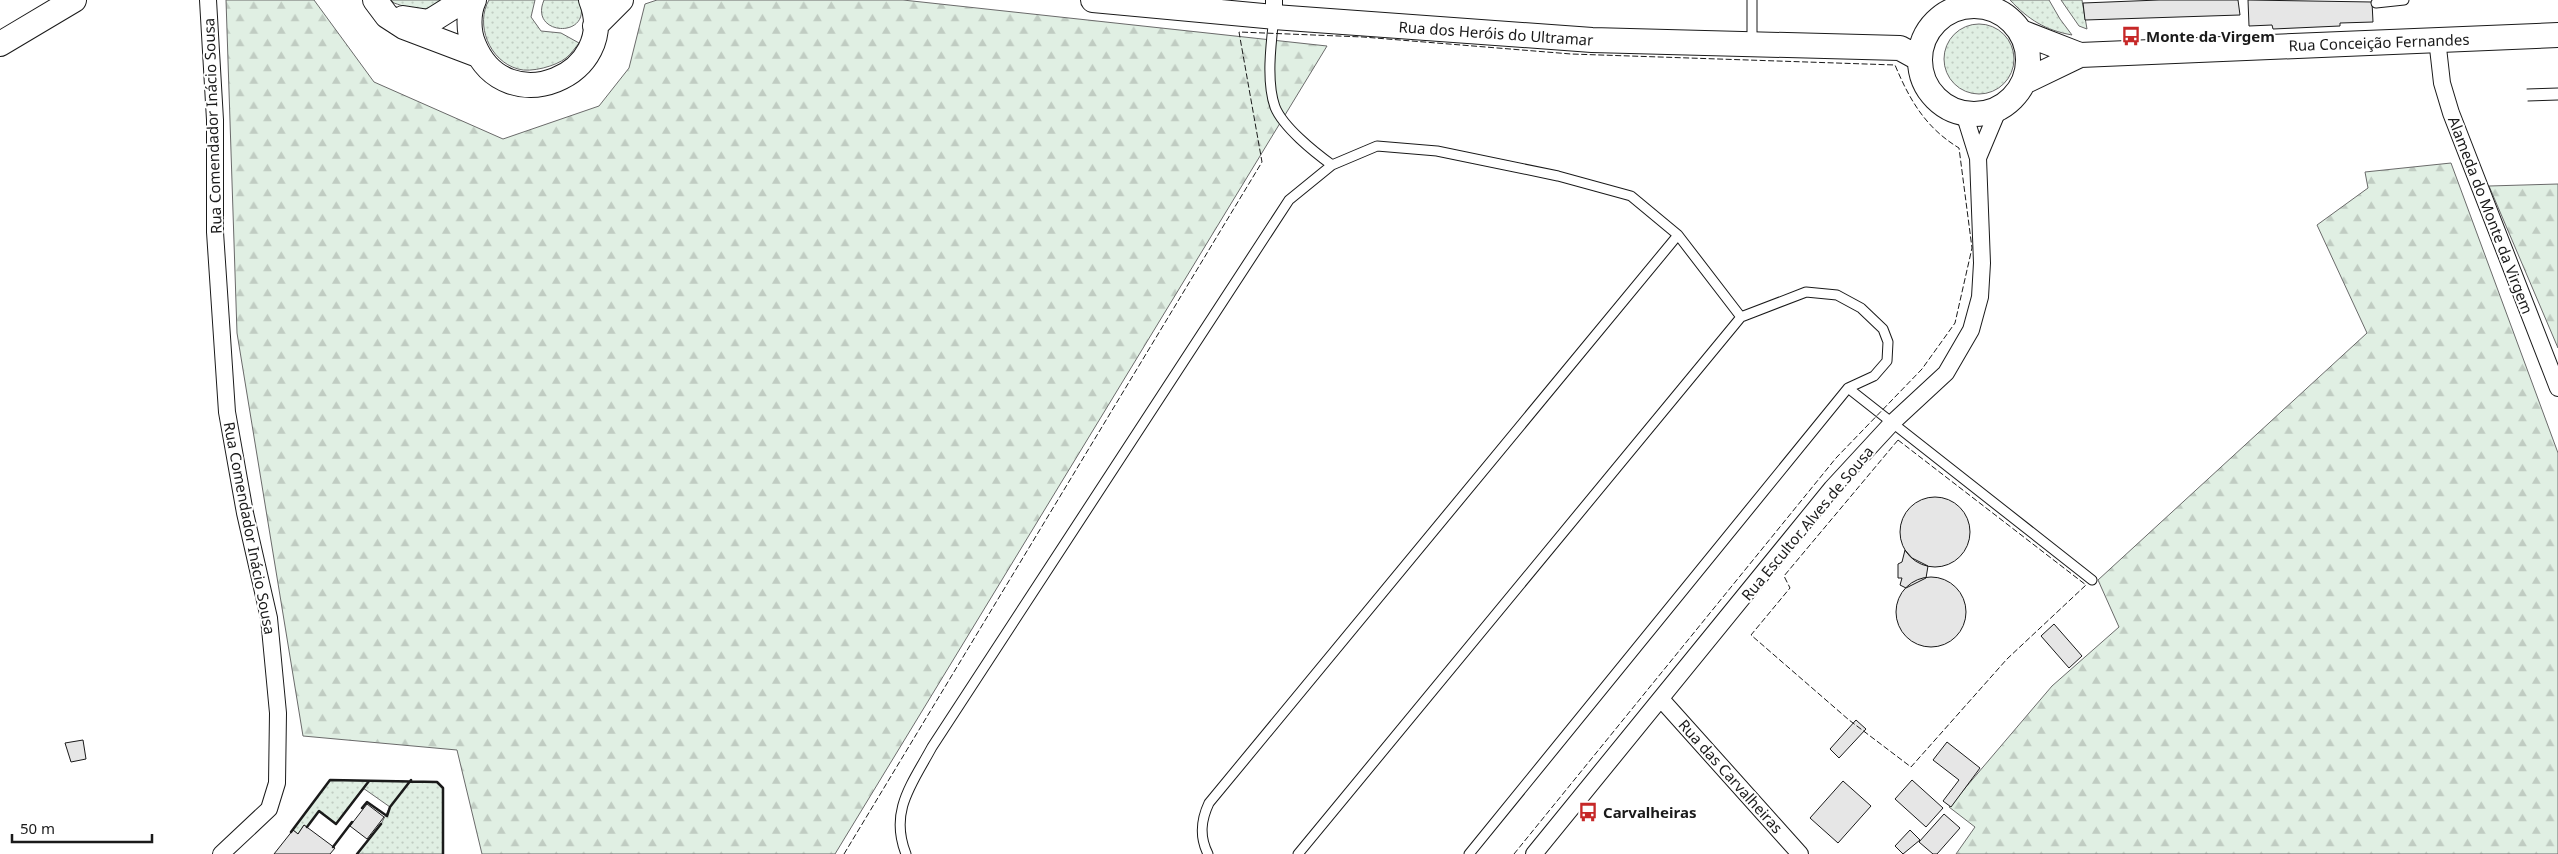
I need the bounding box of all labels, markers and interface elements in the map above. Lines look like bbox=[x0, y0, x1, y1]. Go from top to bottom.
street label: Rua dos Heróis do Ultramar bbox=[1398, 16, 1594, 50]
street label: Rua Comendador Inácio Sousa bbox=[198, 18, 226, 234]
bus stop icon: Monte da Virgem bbox=[2120, 25, 2142, 47]
place label: Monte da Virgem bbox=[2146, 26, 2275, 46]
street label: Rua Conceição Fernandes bbox=[2288, 29, 2470, 55]
street label: Alameda do Monte da Virgem bbox=[2444, 113, 2538, 317]
street label: Rua Comendador Inácio Sousa bbox=[220, 420, 280, 636]
street label: Rua Escultor Alves de Sousa bbox=[1736, 442, 1878, 604]
street label: Rua das Carvalheiras bbox=[1674, 715, 1788, 837]
bus stop icon: Carvalheiras bbox=[1577, 801, 1599, 823]
place label: Carvalheiras bbox=[1603, 802, 1696, 822]
scale bar bbox=[12, 812, 152, 844]
text: 50 m bbox=[20, 818, 55, 838]

